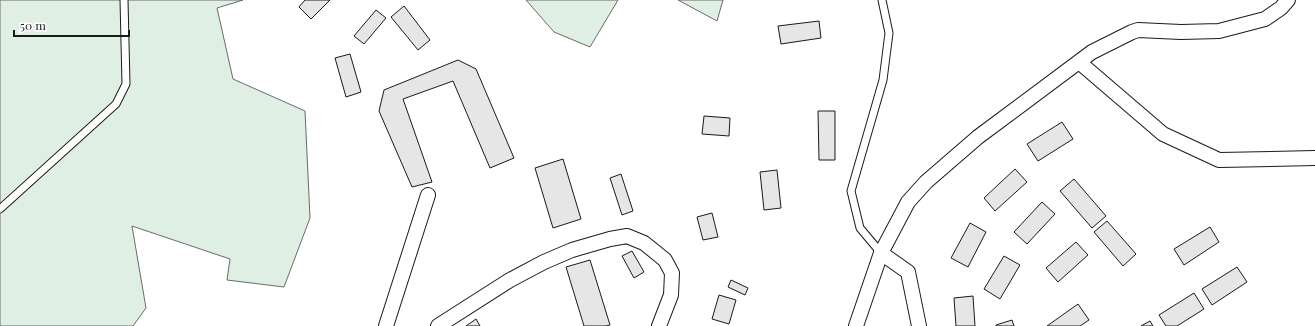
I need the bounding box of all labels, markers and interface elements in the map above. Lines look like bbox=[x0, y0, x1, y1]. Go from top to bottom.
scale bar bbox=[14, 12, 129, 38]
text: 50 m bbox=[20, 17, 46, 33]

